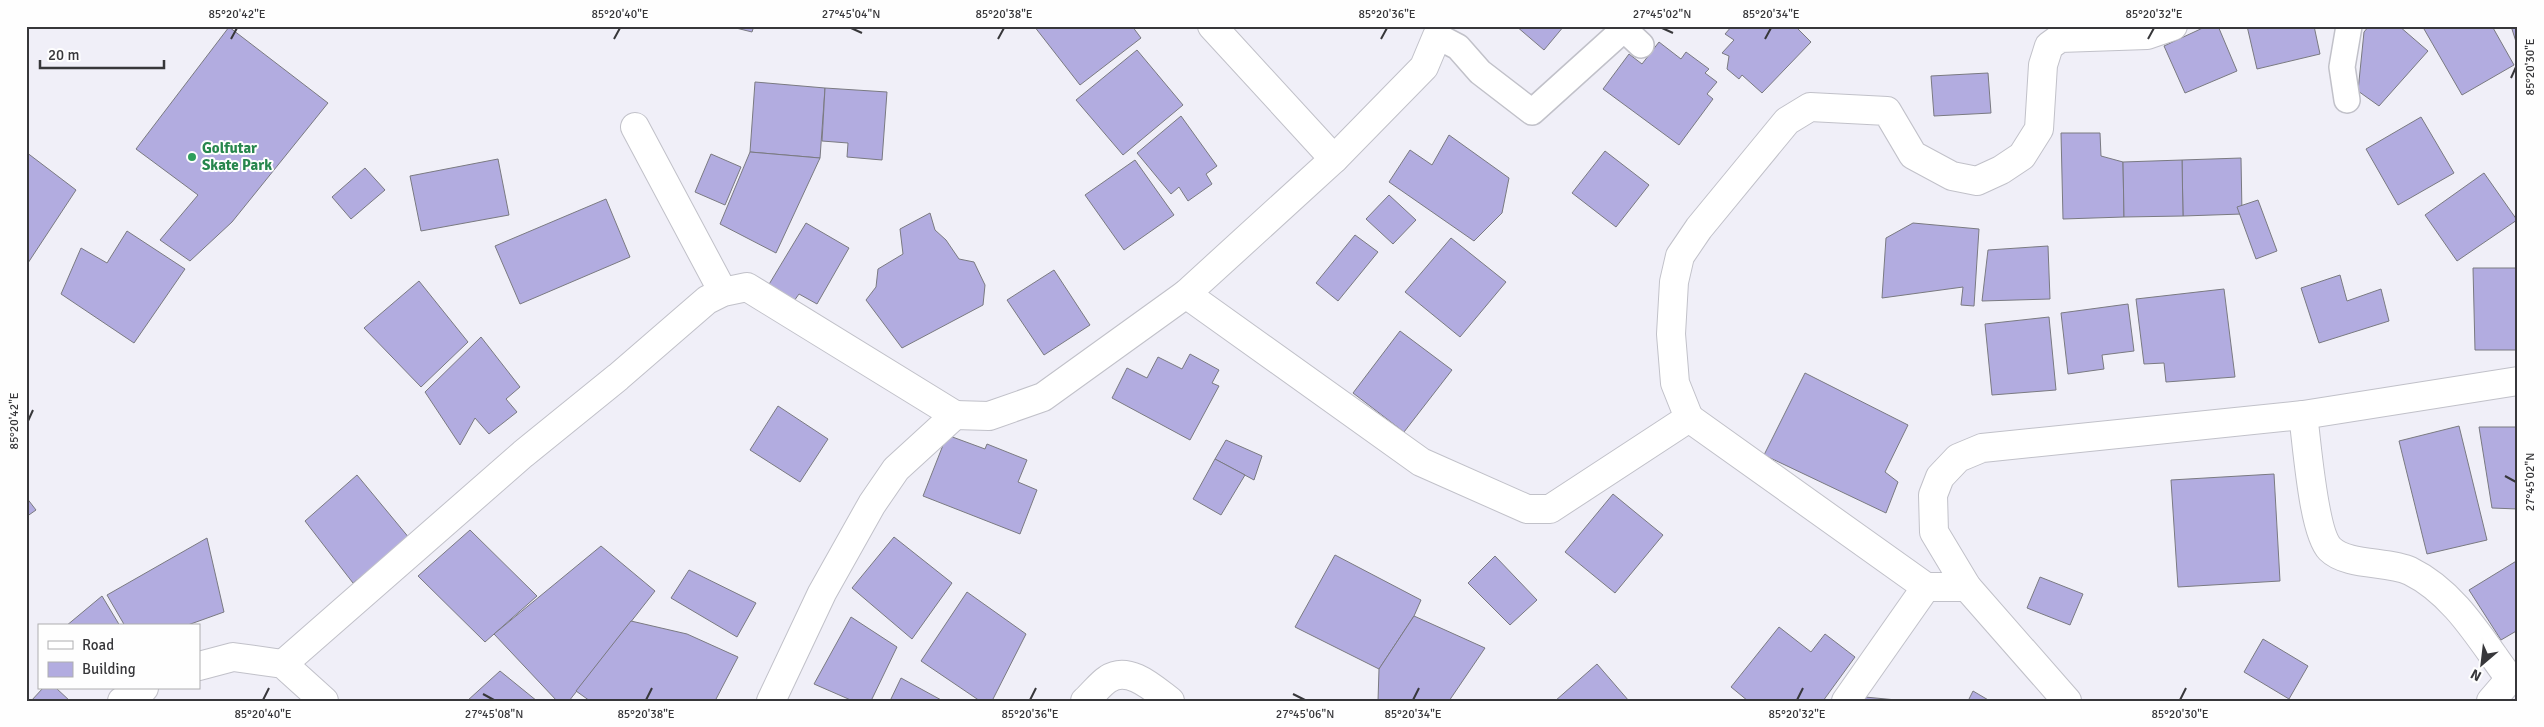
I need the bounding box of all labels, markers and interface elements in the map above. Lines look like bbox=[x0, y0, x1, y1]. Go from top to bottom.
text: 85°20'42"E bbox=[208, 7, 266, 22]
text: 85°20'40"E bbox=[591, 7, 649, 22]
text: 27°45'04"N bbox=[822, 7, 880, 22]
text: 85°20'38"E bbox=[975, 7, 1033, 22]
text: 85°20'36"E bbox=[1358, 7, 1416, 22]
text: 27°45'02"N bbox=[1633, 7, 1691, 22]
text: 85°20'34"E bbox=[1742, 7, 1800, 22]
text: 85°20'32"E bbox=[2125, 7, 2183, 22]
scale bar bbox=[40, 38, 164, 70]
text: 85°20'30"E bbox=[2523, 38, 2538, 96]
text: 20 m bbox=[48, 46, 79, 64]
place label: Golfutar Skate Park bbox=[202, 139, 272, 174]
marker: Golfutar Skate Park bbox=[186, 151, 198, 163]
text: 85°20'42"E bbox=[7, 392, 22, 450]
text: 27°45'02"N bbox=[2523, 453, 2538, 511]
legend bbox=[38, 624, 200, 690]
text: Road bbox=[82, 636, 114, 654]
north arrow bbox=[2456, 640, 2506, 690]
text: Building bbox=[82, 660, 136, 678]
text: N bbox=[2468, 665, 2484, 685]
text: 85°20'40"E bbox=[234, 707, 292, 722]
text: 27°45'08"N bbox=[465, 707, 523, 722]
text: 85°20'38"E bbox=[617, 707, 675, 722]
text: 85°20'36"E bbox=[1001, 707, 1059, 722]
text: 27°45'06"N bbox=[1276, 707, 1334, 722]
text: 85°20'34"E bbox=[1384, 707, 1442, 722]
text: 85°20'32"E bbox=[1768, 707, 1826, 722]
text: 85°20'30"E bbox=[2151, 707, 2209, 722]

